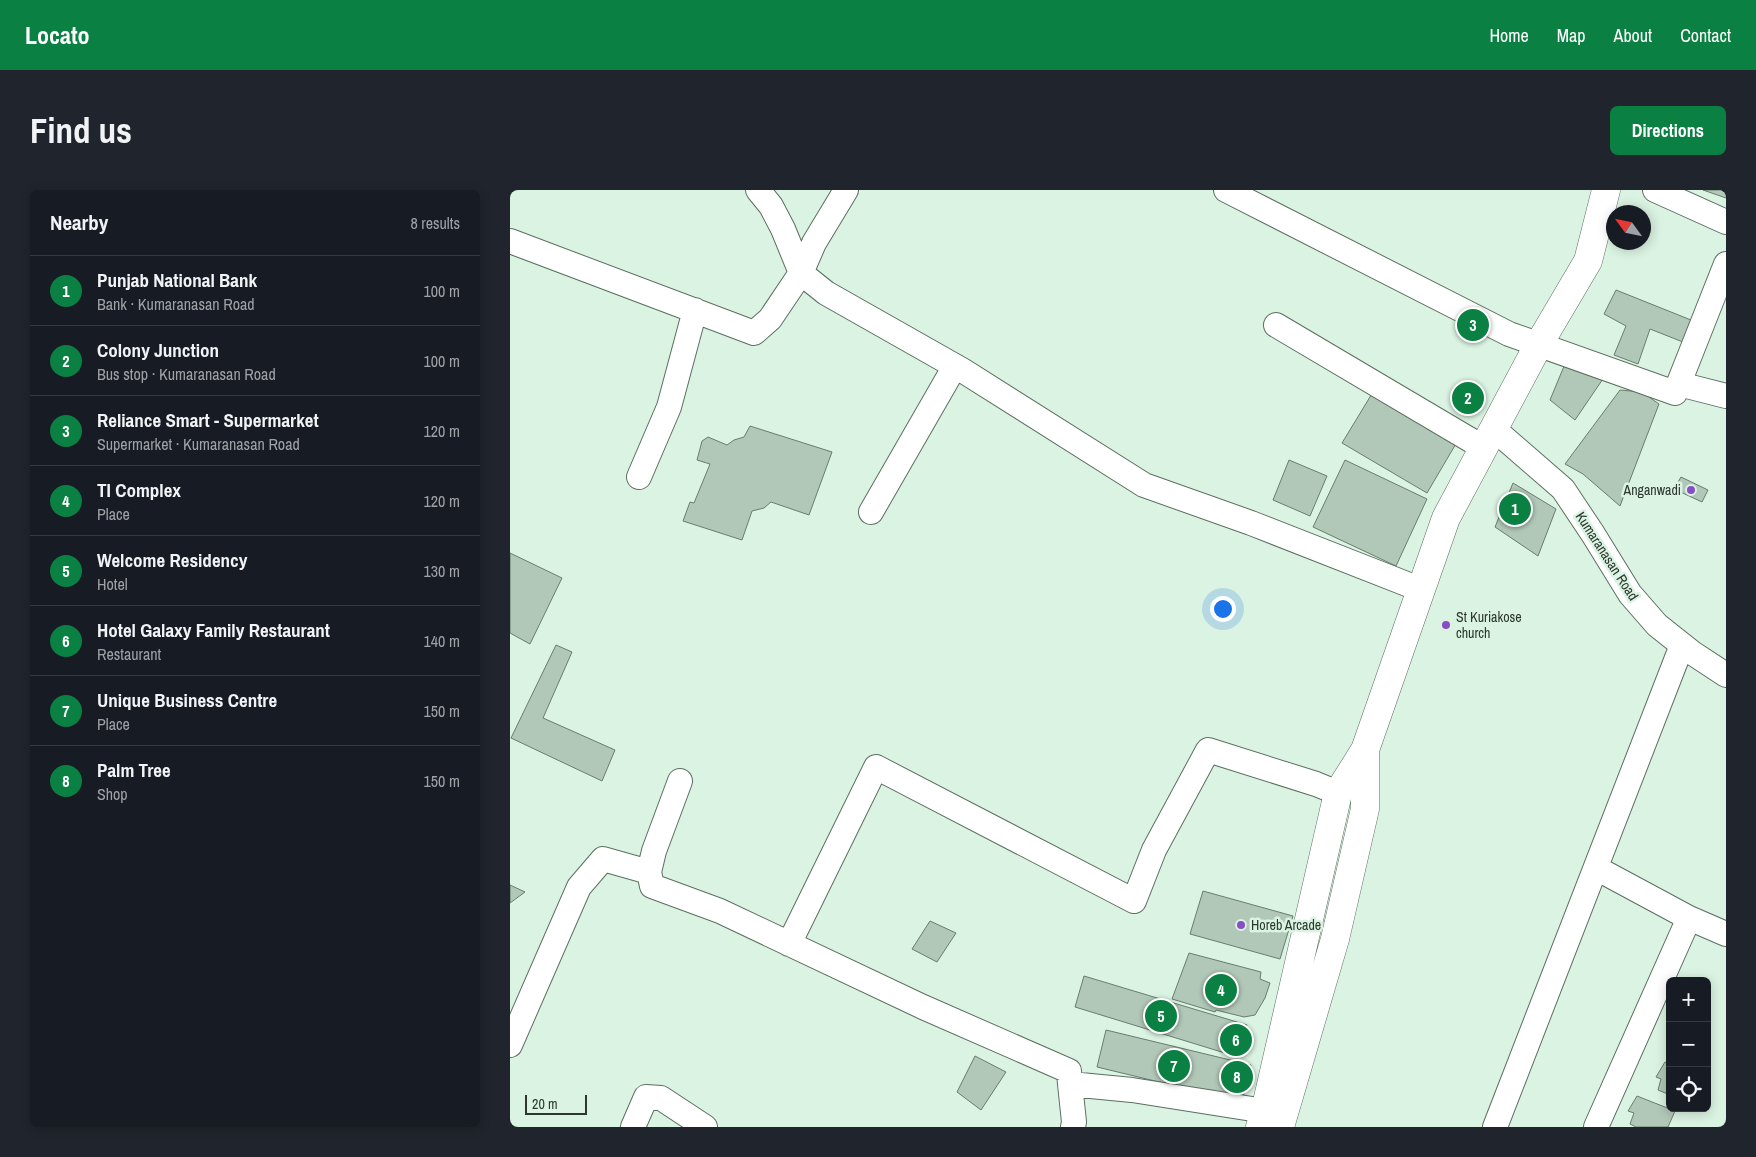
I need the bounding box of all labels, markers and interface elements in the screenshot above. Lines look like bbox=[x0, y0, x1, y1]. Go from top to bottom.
text: Locato bbox=[25, 19, 90, 51]
text: Home bbox=[1489, 23, 1529, 48]
text: Map bbox=[1557, 23, 1586, 48]
text: About bbox=[1614, 23, 1652, 48]
text: Contact bbox=[1680, 23, 1731, 48]
button: Directions bbox=[1610, 106, 1726, 155]
text: Find us bbox=[30, 107, 132, 154]
north arrow bbox=[1606, 205, 1651, 250]
text: Nearby bbox=[50, 208, 108, 237]
text: 8 results bbox=[410, 212, 460, 234]
text: Punjab National Bank bbox=[97, 267, 257, 293]
text: 1 bbox=[62, 280, 70, 302]
text: 100 m bbox=[424, 280, 460, 302]
text: Bank · Kumaranasan Road bbox=[97, 293, 255, 315]
pin: 3 bbox=[1457, 306, 1489, 344]
text: Colony Junction bbox=[97, 337, 219, 363]
text: 2 bbox=[62, 350, 70, 372]
text: 100 m bbox=[424, 350, 460, 372]
text: Bus stop · Kumaranasan Road bbox=[97, 363, 276, 385]
pin: 2 bbox=[1452, 379, 1484, 417]
text: Reliance Smart - Supermarket bbox=[97, 407, 319, 433]
text: 3 bbox=[62, 420, 70, 442]
text: 120 m bbox=[424, 420, 460, 442]
text: Supermarket · Kumaranasan Road bbox=[97, 433, 300, 455]
text: TI Complex bbox=[97, 477, 181, 503]
place label: Anganwadi bbox=[1623, 481, 1681, 499]
marker: Anganwadi bbox=[1685, 484, 1697, 496]
text: 4 bbox=[62, 490, 70, 512]
text: 120 m bbox=[424, 490, 460, 512]
pin: 1 bbox=[1499, 490, 1531, 528]
text: Place bbox=[97, 503, 130, 525]
street label: Kumaranasan Road bbox=[1572, 508, 1642, 604]
text: Welcome Residency bbox=[97, 547, 247, 573]
text: 5 bbox=[62, 560, 70, 582]
text: 130 m bbox=[424, 560, 460, 582]
text: Hotel bbox=[97, 573, 128, 595]
your location bbox=[1210, 596, 1236, 622]
place label: St Kuriakose church bbox=[1456, 608, 1522, 642]
text: Hotel Galaxy Family Restaurant bbox=[97, 617, 330, 643]
marker: St Kuriakose church bbox=[1440, 619, 1452, 631]
text: 6 bbox=[62, 630, 70, 652]
text: 140 m bbox=[424, 630, 460, 652]
text: Restaurant bbox=[97, 643, 161, 665]
text: Unique Business Centre bbox=[97, 687, 277, 713]
text: 7 bbox=[62, 700, 70, 722]
text: 150 m bbox=[424, 700, 460, 722]
text: Place bbox=[97, 713, 130, 735]
text: Palm Tree bbox=[97, 757, 171, 783]
text: 8 bbox=[62, 770, 70, 792]
text: 150 m bbox=[424, 770, 460, 792]
text: Shop bbox=[97, 783, 128, 805]
place label: Horeb Arcade bbox=[1251, 916, 1321, 934]
marker: Horeb Arcade bbox=[1235, 919, 1247, 931]
pin: 4 bbox=[1205, 971, 1237, 1009]
map controls bbox=[1666, 977, 1711, 1112]
button: + bbox=[1666, 977, 1711, 1022]
pin: 5 bbox=[1145, 997, 1177, 1035]
pin: 6 bbox=[1220, 1021, 1252, 1059]
button: − bbox=[1666, 1022, 1711, 1067]
pin: 7 bbox=[1158, 1047, 1190, 1085]
pin: 8 bbox=[1221, 1058, 1253, 1096]
button: locate bbox=[1666, 1067, 1711, 1112]
scale bar bbox=[525, 1092, 588, 1115]
text: 20 m bbox=[532, 1095, 558, 1113]

